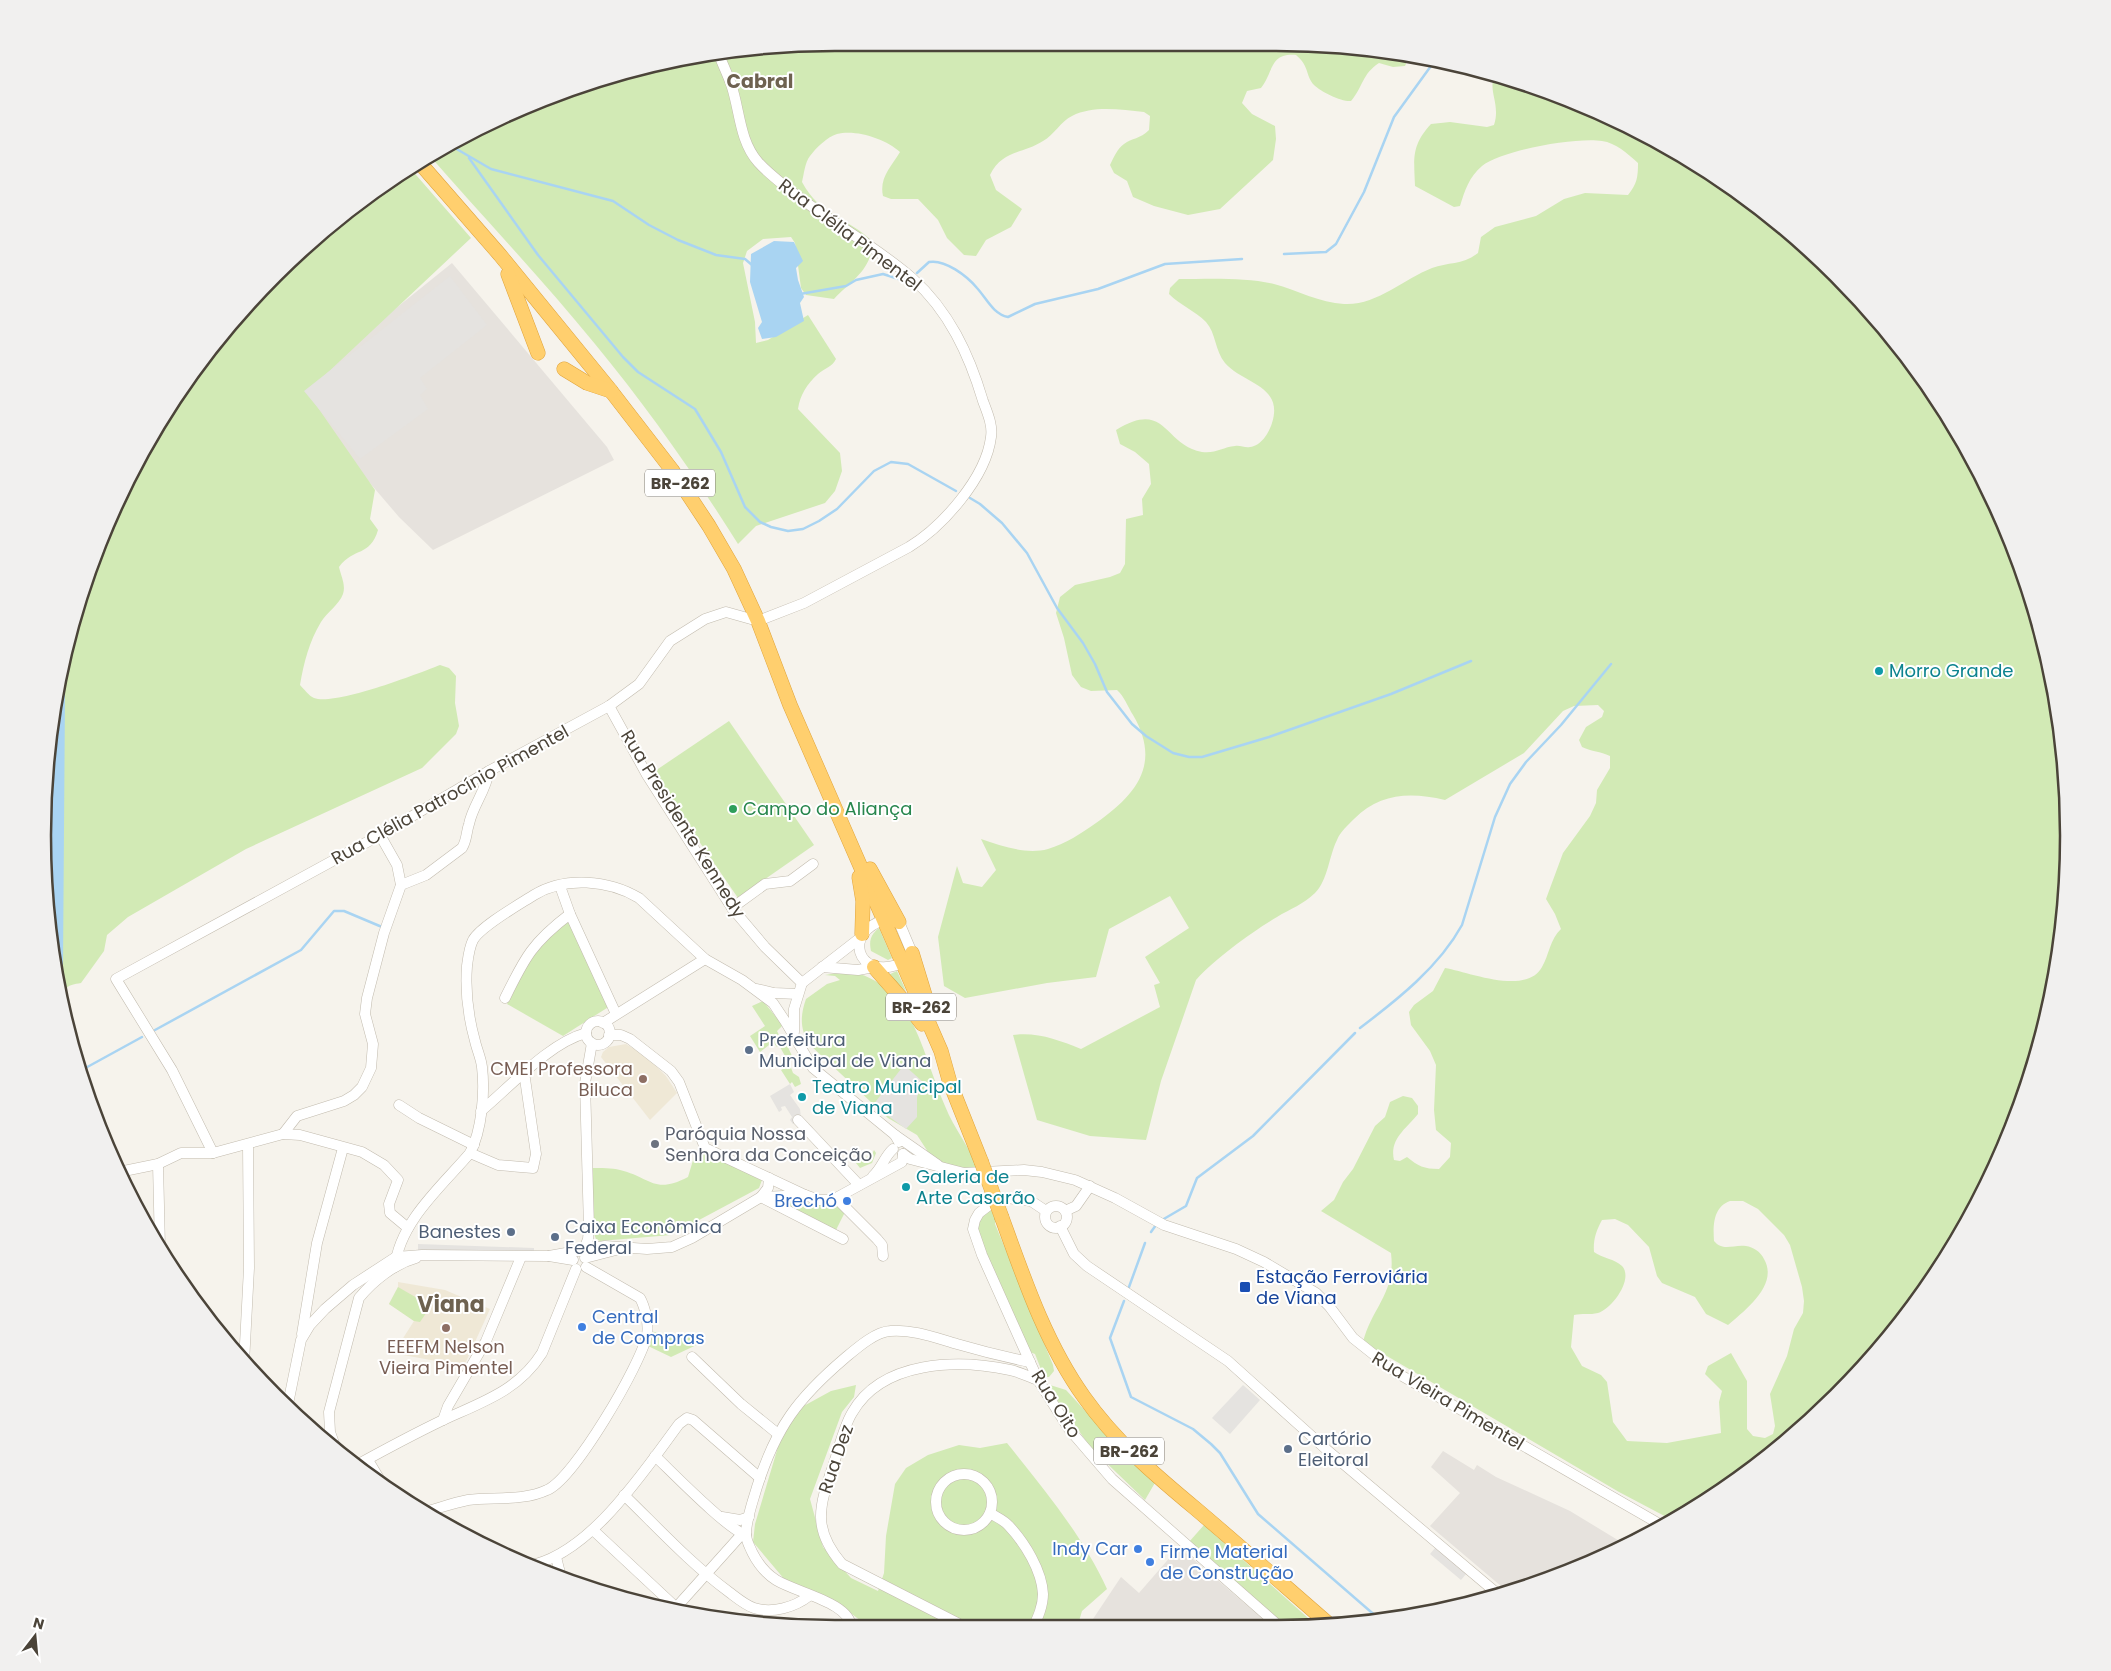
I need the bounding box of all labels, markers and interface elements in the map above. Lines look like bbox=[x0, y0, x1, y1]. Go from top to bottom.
district label: Cabral bbox=[727, 68, 793, 95]
street label: Rua Clélia Pimentel bbox=[774, 173, 927, 297]
road number: BR-262 bbox=[645, 469, 715, 496]
place label: Morro Grande bbox=[1889, 658, 2014, 683]
marker: Morro Grande bbox=[1873, 665, 1885, 677]
street label: Rua Clélia Patrocínio Pimentel bbox=[327, 719, 573, 870]
street label: Rua Presidente Kennedy bbox=[615, 725, 752, 923]
place label: Campo do Aliança bbox=[743, 796, 912, 821]
marker: Campo do Aliança bbox=[727, 803, 739, 815]
road number: BR-262 bbox=[886, 994, 956, 1020]
place label: Prefeitura Municipal de Viana bbox=[759, 1027, 931, 1073]
marker: Prefeitura Municipal de Viana bbox=[743, 1044, 755, 1056]
place label: CMEI Professora Biluca bbox=[490, 1056, 633, 1102]
marker: CMEI Professora Biluca bbox=[637, 1073, 649, 1085]
place label: Teatro Municipal de Viana bbox=[812, 1074, 962, 1120]
marker: Teatro Municipal de Viana bbox=[796, 1091, 808, 1103]
place label: Paróquia Nossa Senhora da Conceição bbox=[665, 1121, 872, 1167]
marker: Paróquia Nossa Senhora da Conceição bbox=[649, 1138, 661, 1150]
place label: Galeria de Arte Casarão bbox=[916, 1164, 1035, 1210]
marker: Galeria de Arte Casarão bbox=[900, 1181, 912, 1193]
place label: Brechó bbox=[774, 1188, 837, 1213]
marker: Brechó bbox=[841, 1195, 853, 1207]
place label: Caixa Econômica Federal bbox=[565, 1214, 722, 1260]
place label: Banestes bbox=[419, 1219, 501, 1244]
marker: Banestes bbox=[505, 1226, 517, 1238]
marker: Caixa Econômica Federal bbox=[549, 1231, 561, 1243]
place label: Estação Ferroviária de Viana bbox=[1256, 1264, 1428, 1310]
marker: Estação Ferroviária de Viana bbox=[1238, 1280, 1252, 1294]
district label: Viana bbox=[417, 1289, 485, 1320]
place label: Central de Compras bbox=[592, 1304, 705, 1350]
marker: Central de Compras bbox=[576, 1321, 588, 1333]
marker: EEEFM Nelson Vieira Pimentel bbox=[440, 1322, 452, 1334]
place label: EEEFM Nelson Vieira Pimentel bbox=[379, 1334, 513, 1380]
street label: Rua Vieira Pimentel bbox=[1367, 1345, 1529, 1456]
street label: Rua Oito bbox=[1026, 1365, 1087, 1443]
street label: Rua Dez bbox=[812, 1421, 859, 1497]
place label: Cartório Eleitoral bbox=[1298, 1426, 1372, 1472]
road number: BR-262 bbox=[1094, 1438, 1164, 1464]
marker: Cartório Eleitoral bbox=[1282, 1443, 1294, 1455]
place label: Indy Car bbox=[1052, 1536, 1128, 1561]
place label: Firme Material de Construção bbox=[1160, 1539, 1294, 1585]
marker: Indy Car bbox=[1132, 1543, 1144, 1555]
marker: Firme Material de Construção bbox=[1144, 1556, 1156, 1568]
north arrow bbox=[10, 1611, 60, 1661]
text: N bbox=[31, 1612, 46, 1635]

